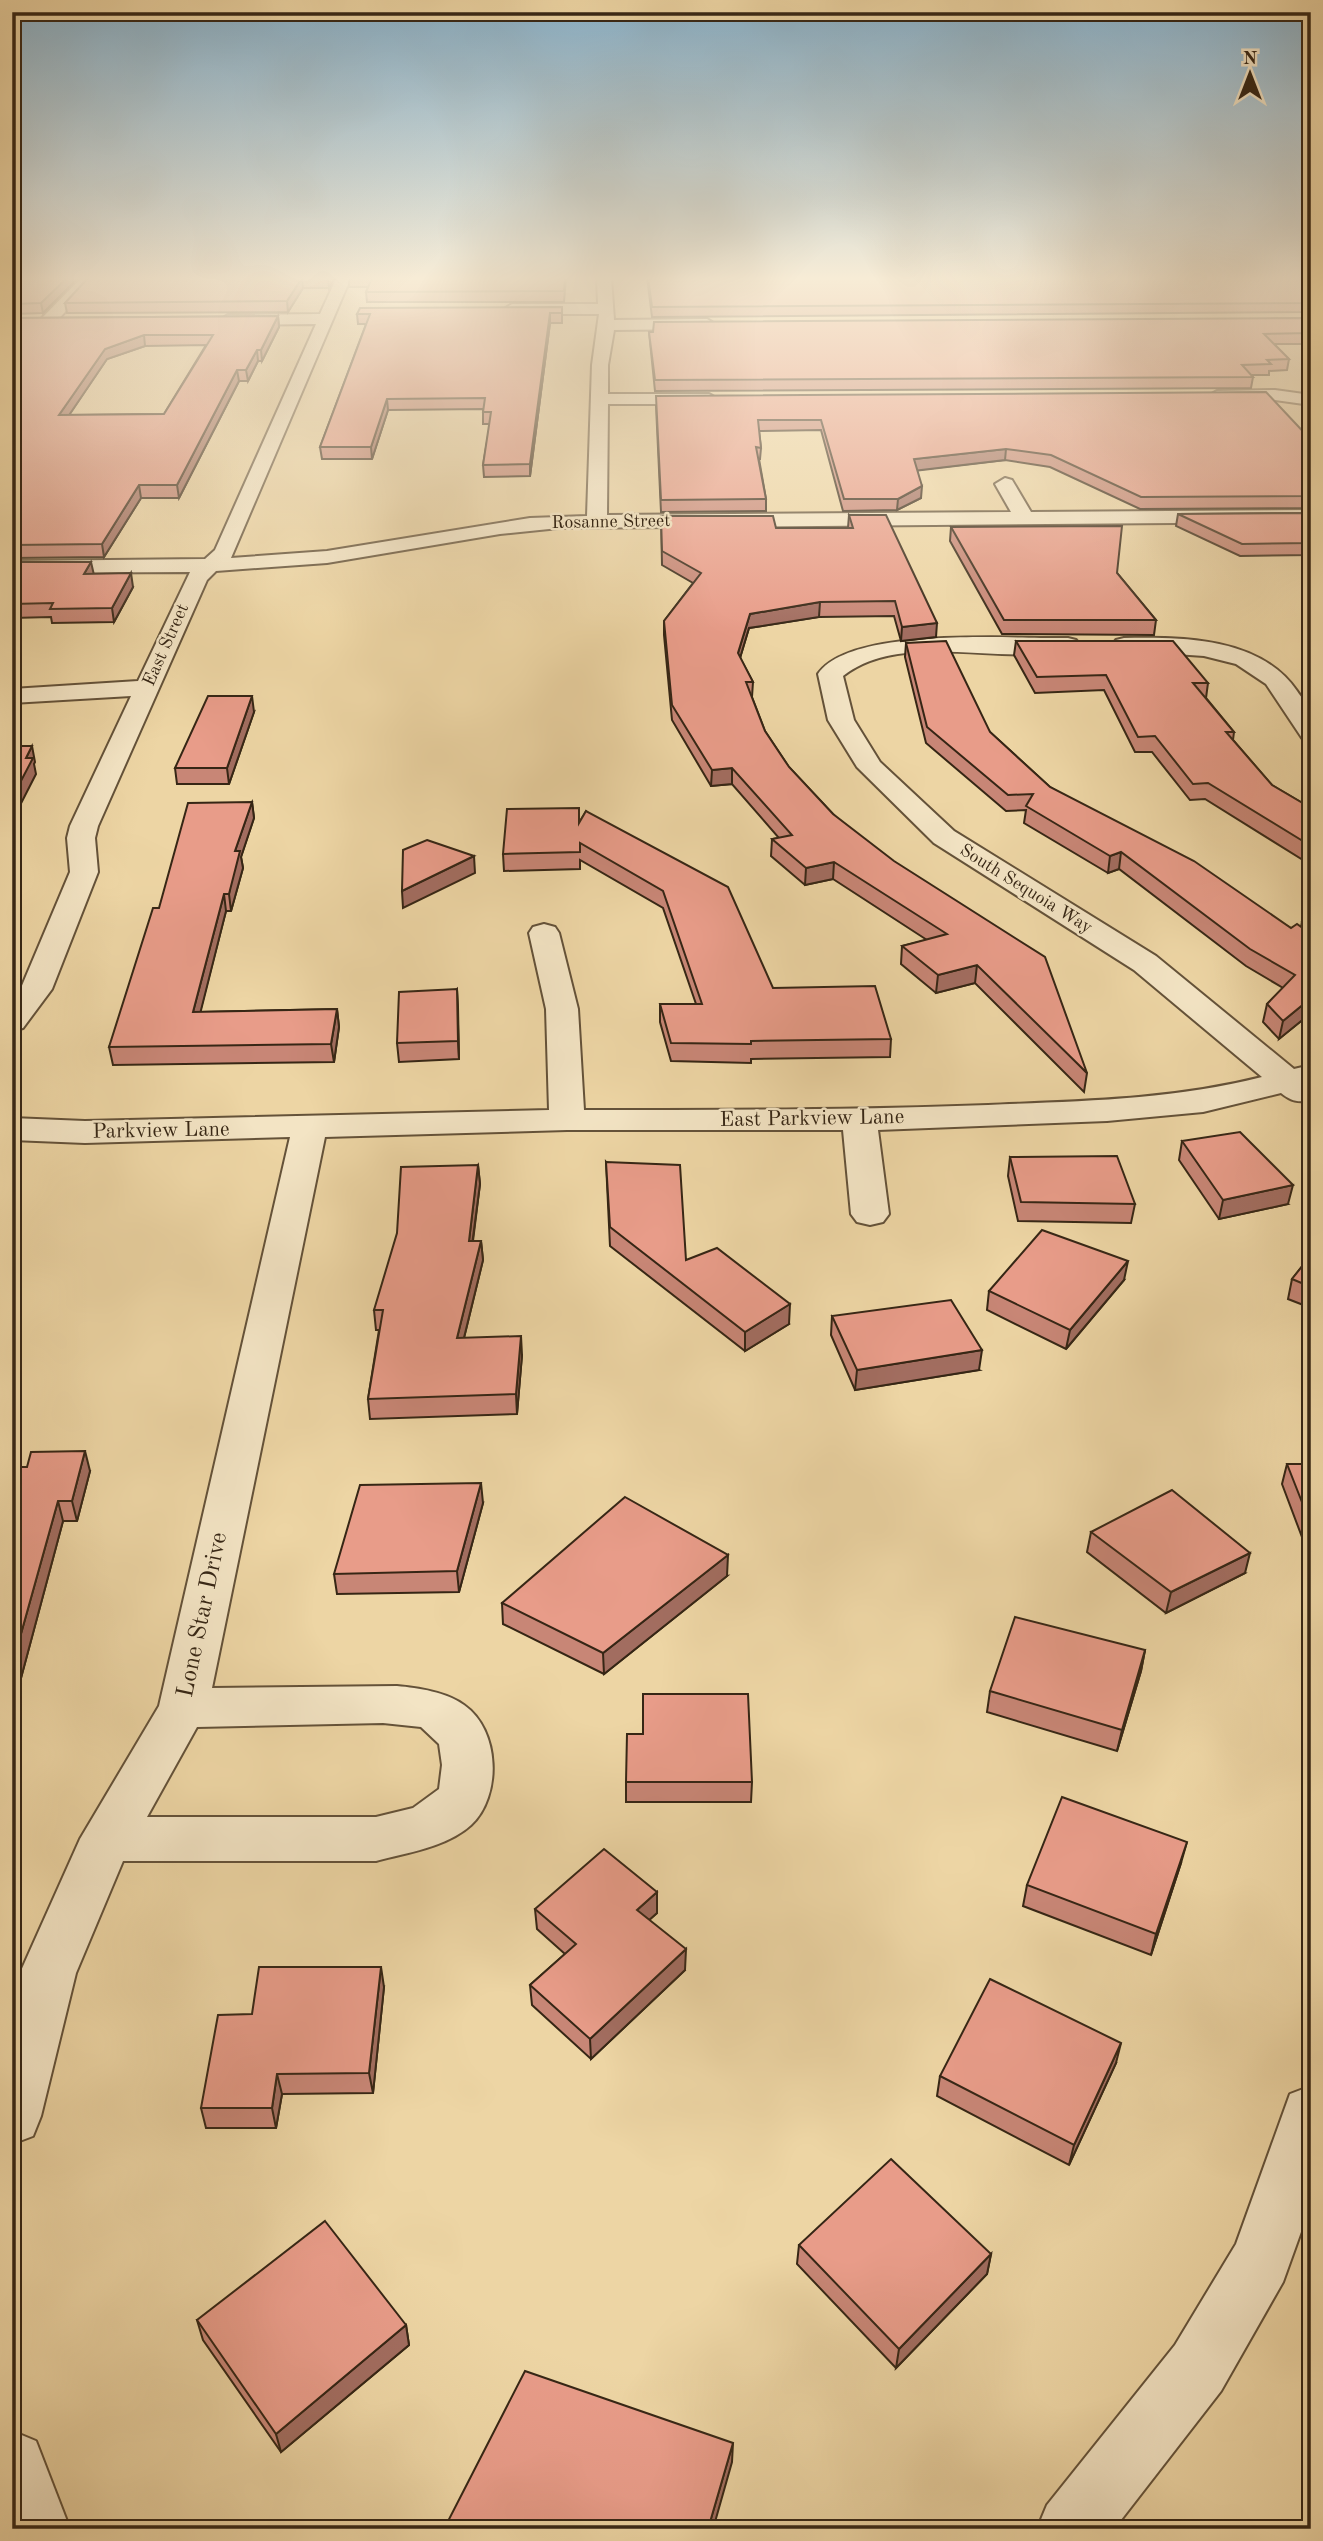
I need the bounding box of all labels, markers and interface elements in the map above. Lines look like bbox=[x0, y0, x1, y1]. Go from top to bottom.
north arrow bbox=[1214, 38, 1284, 108]
text: N bbox=[1243, 50, 1258, 69]
street label: Rosanne Street bbox=[551, 512, 671, 532]
street label: East Street bbox=[140, 601, 192, 689]
street label: South Sequoia Way bbox=[957, 841, 1096, 937]
street label: East Parkview Lane bbox=[720, 1107, 904, 1131]
street label: Parkview Lane bbox=[92, 1119, 230, 1143]
street label: Lone Star Drive bbox=[174, 1530, 232, 1700]

